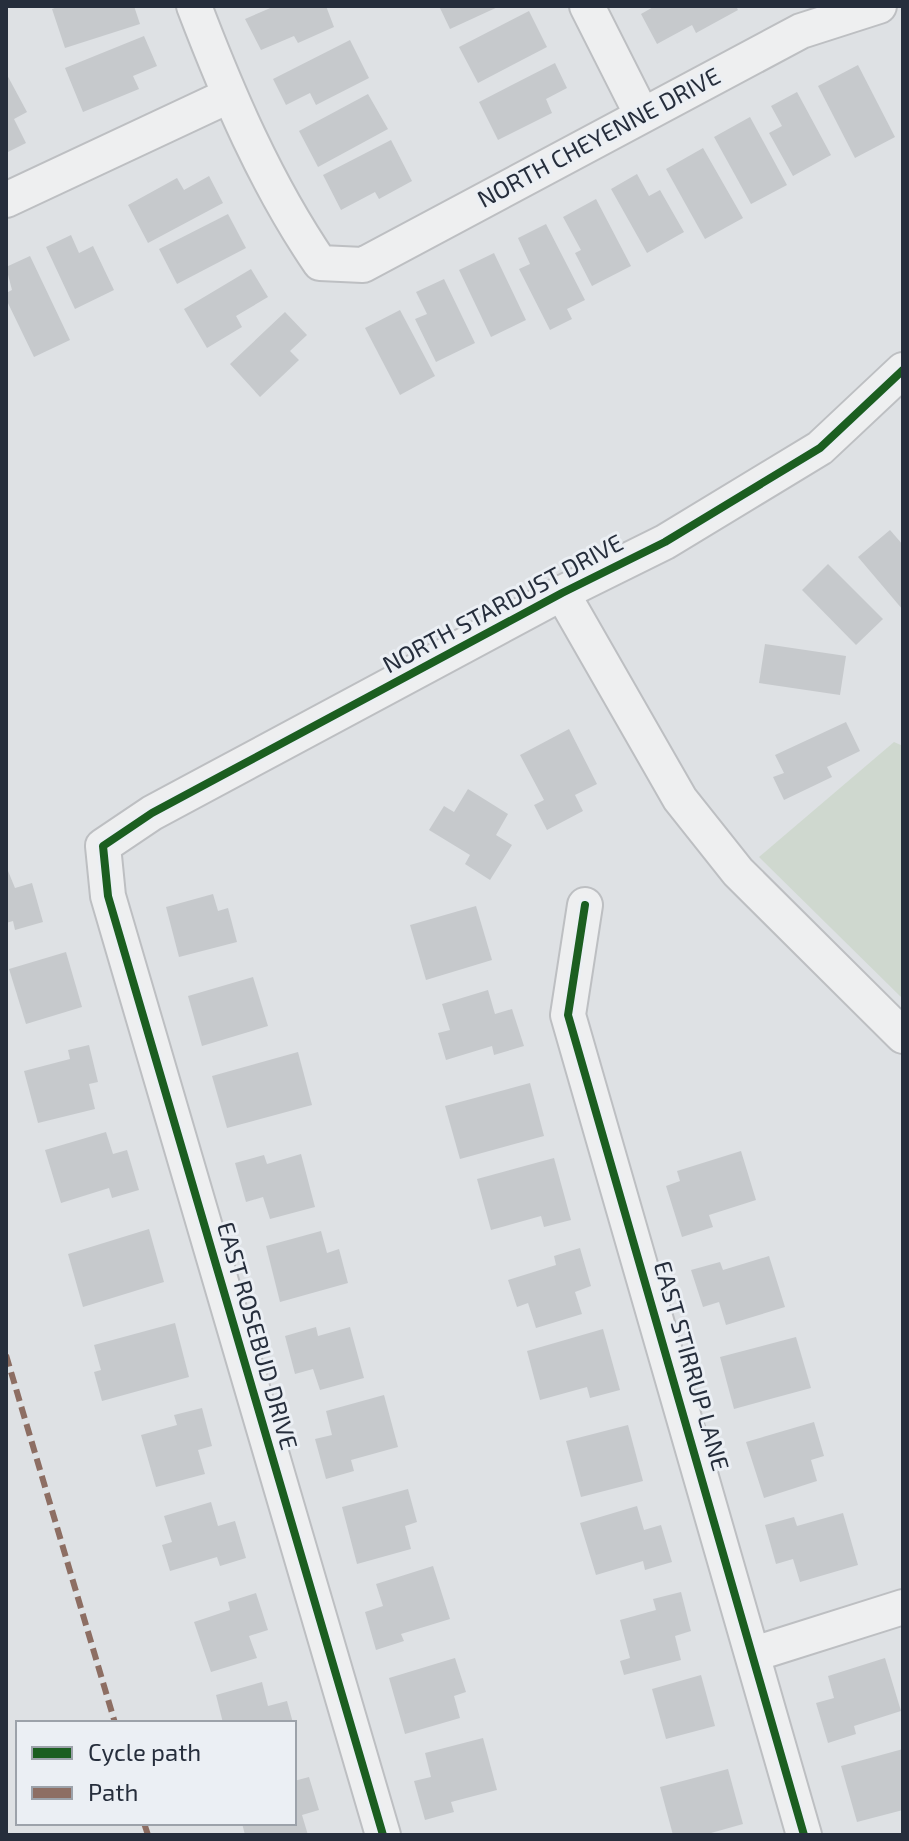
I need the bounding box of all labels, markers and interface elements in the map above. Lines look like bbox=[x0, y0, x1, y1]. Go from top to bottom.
street label: NORTH CHEYENNE DRIVE bbox=[472, 60, 725, 213]
street label: NORTH STARDUST DRIVE bbox=[377, 527, 627, 678]
street label: EAST ROSEBUD DRIVE bbox=[212, 1218, 305, 1453]
street label: EAST STIRRUP LANE bbox=[649, 1257, 736, 1474]
legend bbox=[16, 1721, 296, 1825]
text: Cycle path bbox=[88, 1737, 201, 1766]
text: Path bbox=[88, 1777, 138, 1806]

